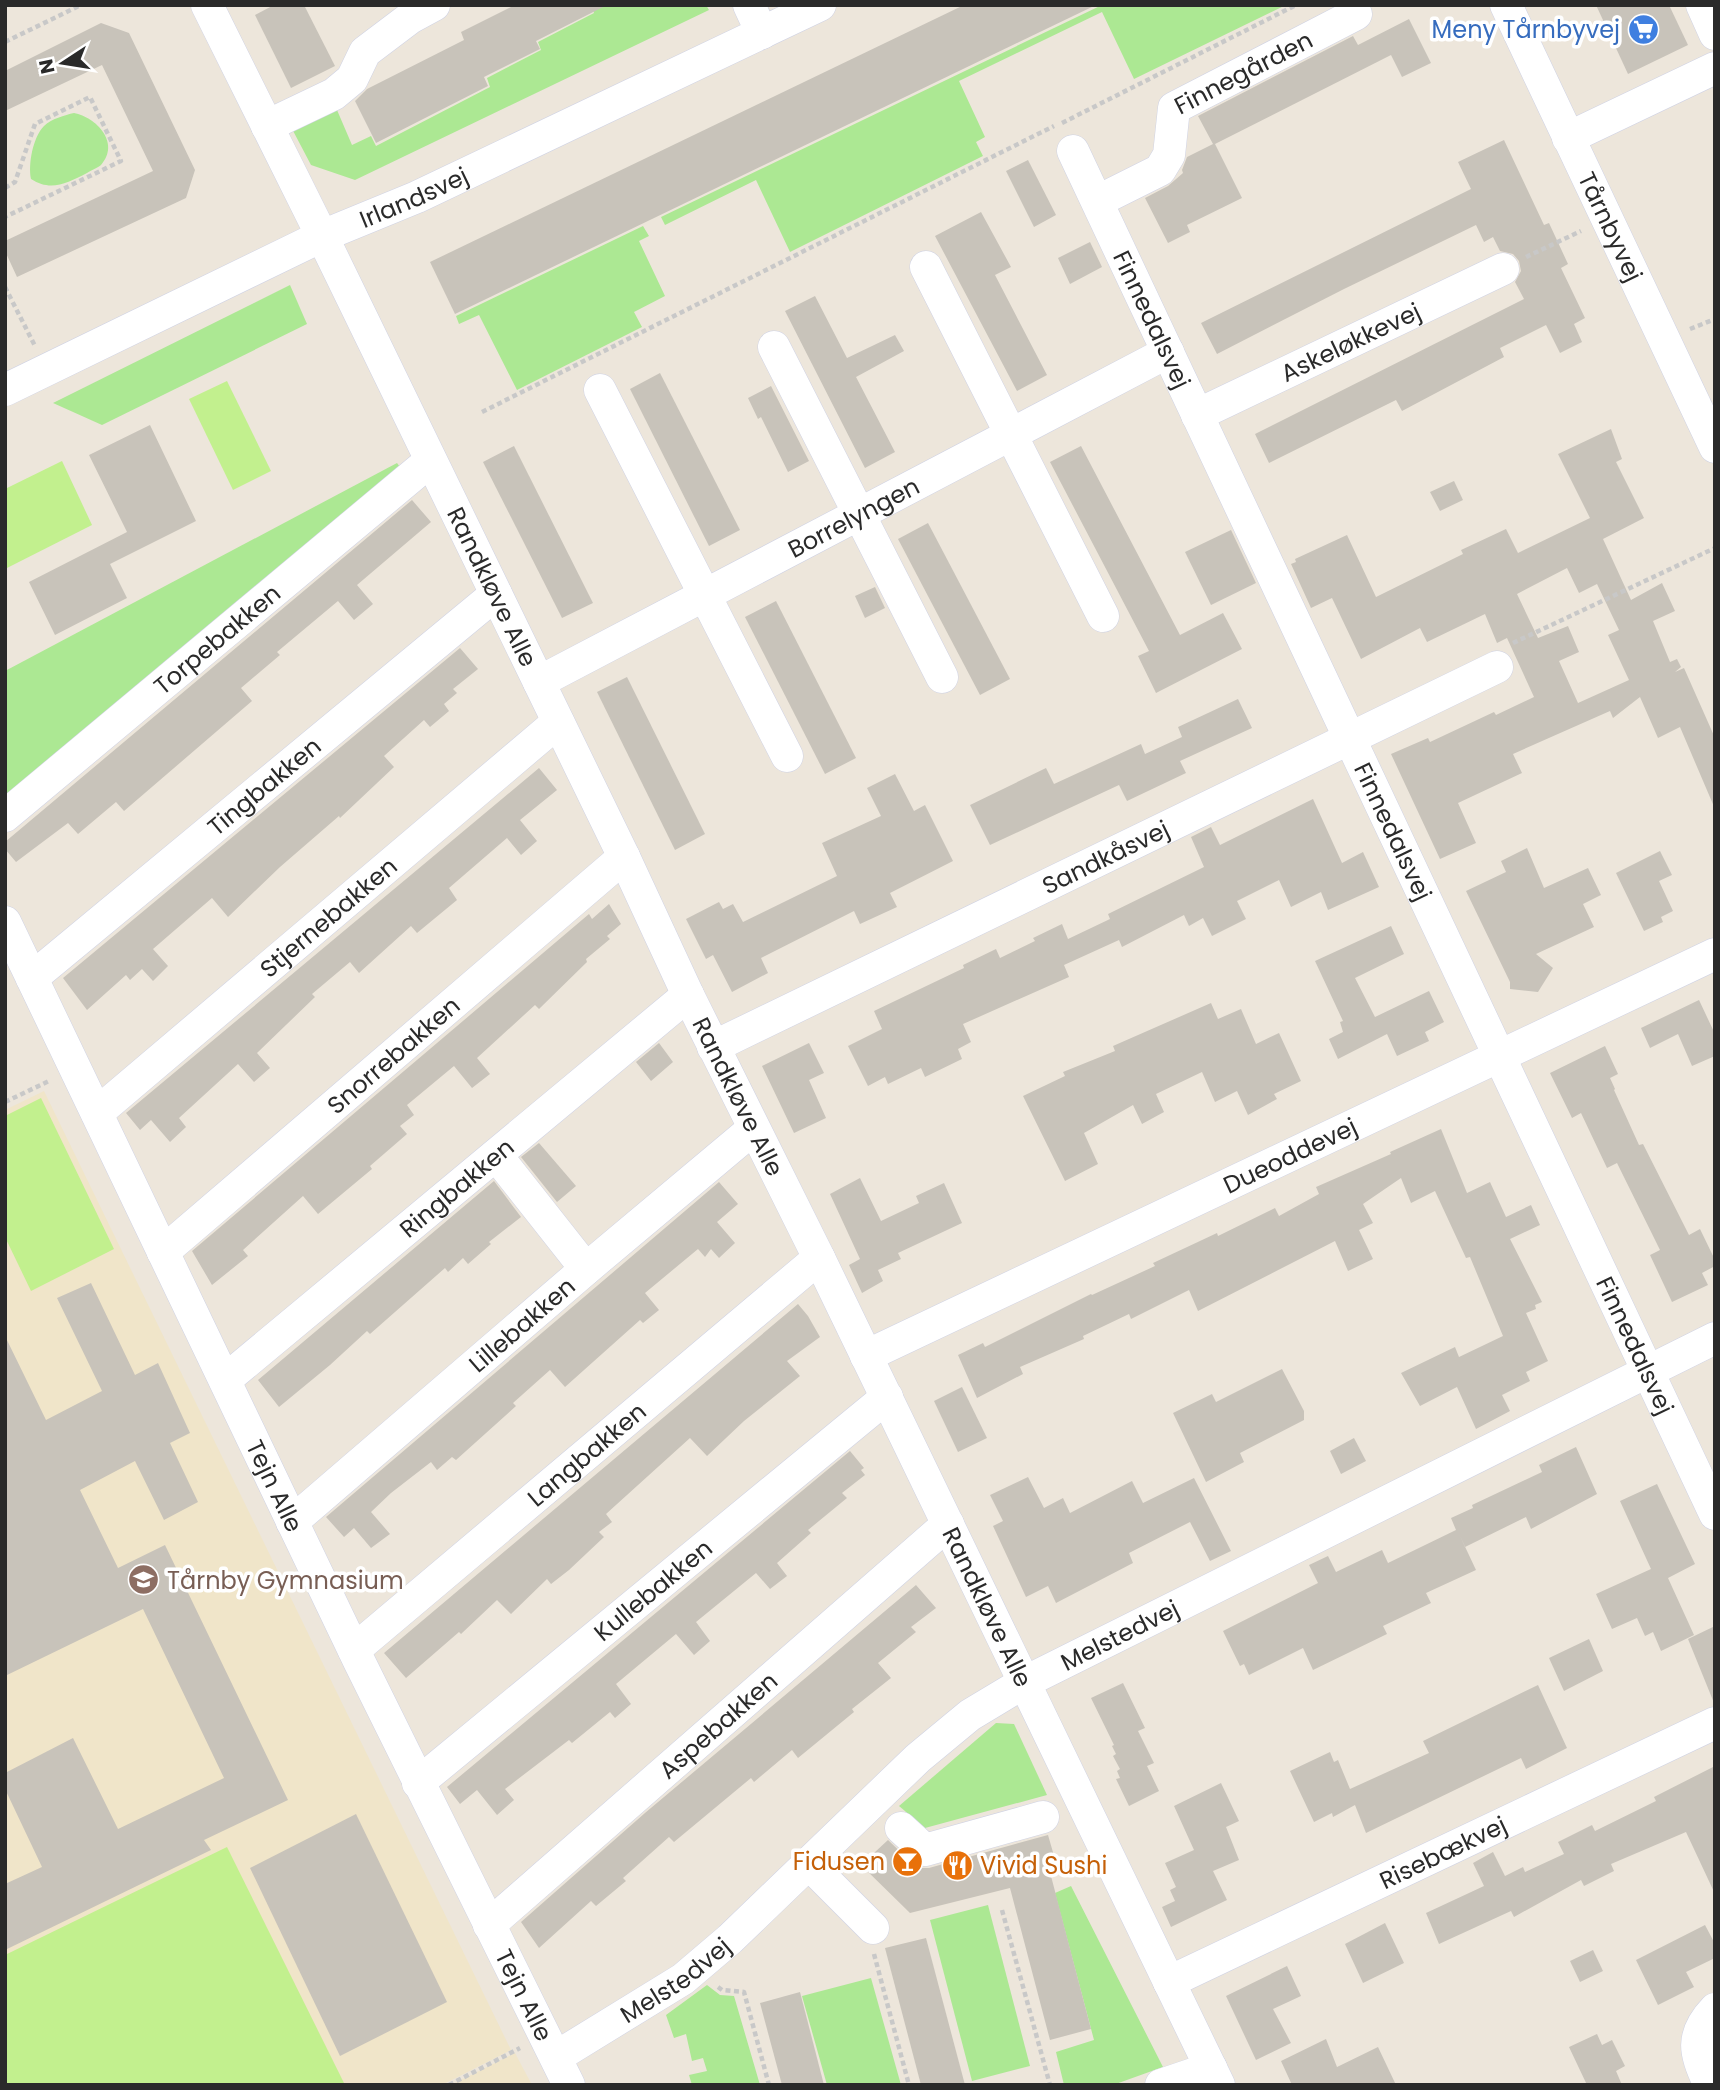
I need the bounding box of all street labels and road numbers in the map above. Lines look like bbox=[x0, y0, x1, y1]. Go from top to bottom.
street label: Finnegården bbox=[1168, 23, 1318, 122]
street label: Irlandsvej bbox=[354, 159, 473, 235]
street label: Tårnbyvej bbox=[1571, 166, 1651, 287]
street label: Finnedalsvej bbox=[1106, 245, 1199, 394]
street label: Askeløkkevej bbox=[1275, 294, 1426, 389]
street label: Borrelyngen bbox=[782, 469, 925, 565]
street label: Randkløve Alle bbox=[440, 501, 545, 672]
street label: Torpebakken bbox=[146, 576, 287, 702]
street label: Tingbakken bbox=[200, 729, 328, 843]
street label: Finnedalsvej bbox=[1347, 757, 1440, 906]
street label: Sandkåsvej bbox=[1036, 812, 1174, 902]
street label: Stjernebakken bbox=[252, 849, 404, 985]
street label: Snorrebakken bbox=[320, 989, 467, 1121]
street label: Randkløve Alle bbox=[685, 1011, 792, 1182]
street label: Dueoddevej bbox=[1218, 1110, 1362, 1201]
street label: Ringbakken bbox=[392, 1130, 521, 1245]
street label: Lillebakken bbox=[461, 1269, 582, 1379]
street label: Finnedalsvej bbox=[1589, 1271, 1682, 1420]
street label: Langbakken bbox=[520, 1394, 653, 1514]
street label: Tejn Alle bbox=[239, 1434, 311, 1537]
street label: Randkløve Alle bbox=[935, 1521, 1040, 1692]
street label: Kullebakken bbox=[587, 1531, 719, 1648]
street label: Melstedvej bbox=[1055, 1591, 1184, 1678]
street label: Aspebakken bbox=[652, 1664, 784, 1786]
street label: Risebækvej bbox=[1374, 1808, 1512, 1896]
street label: Melstedvej bbox=[614, 1929, 737, 2030]
street label: Tejn Alle bbox=[488, 1943, 561, 2046]

